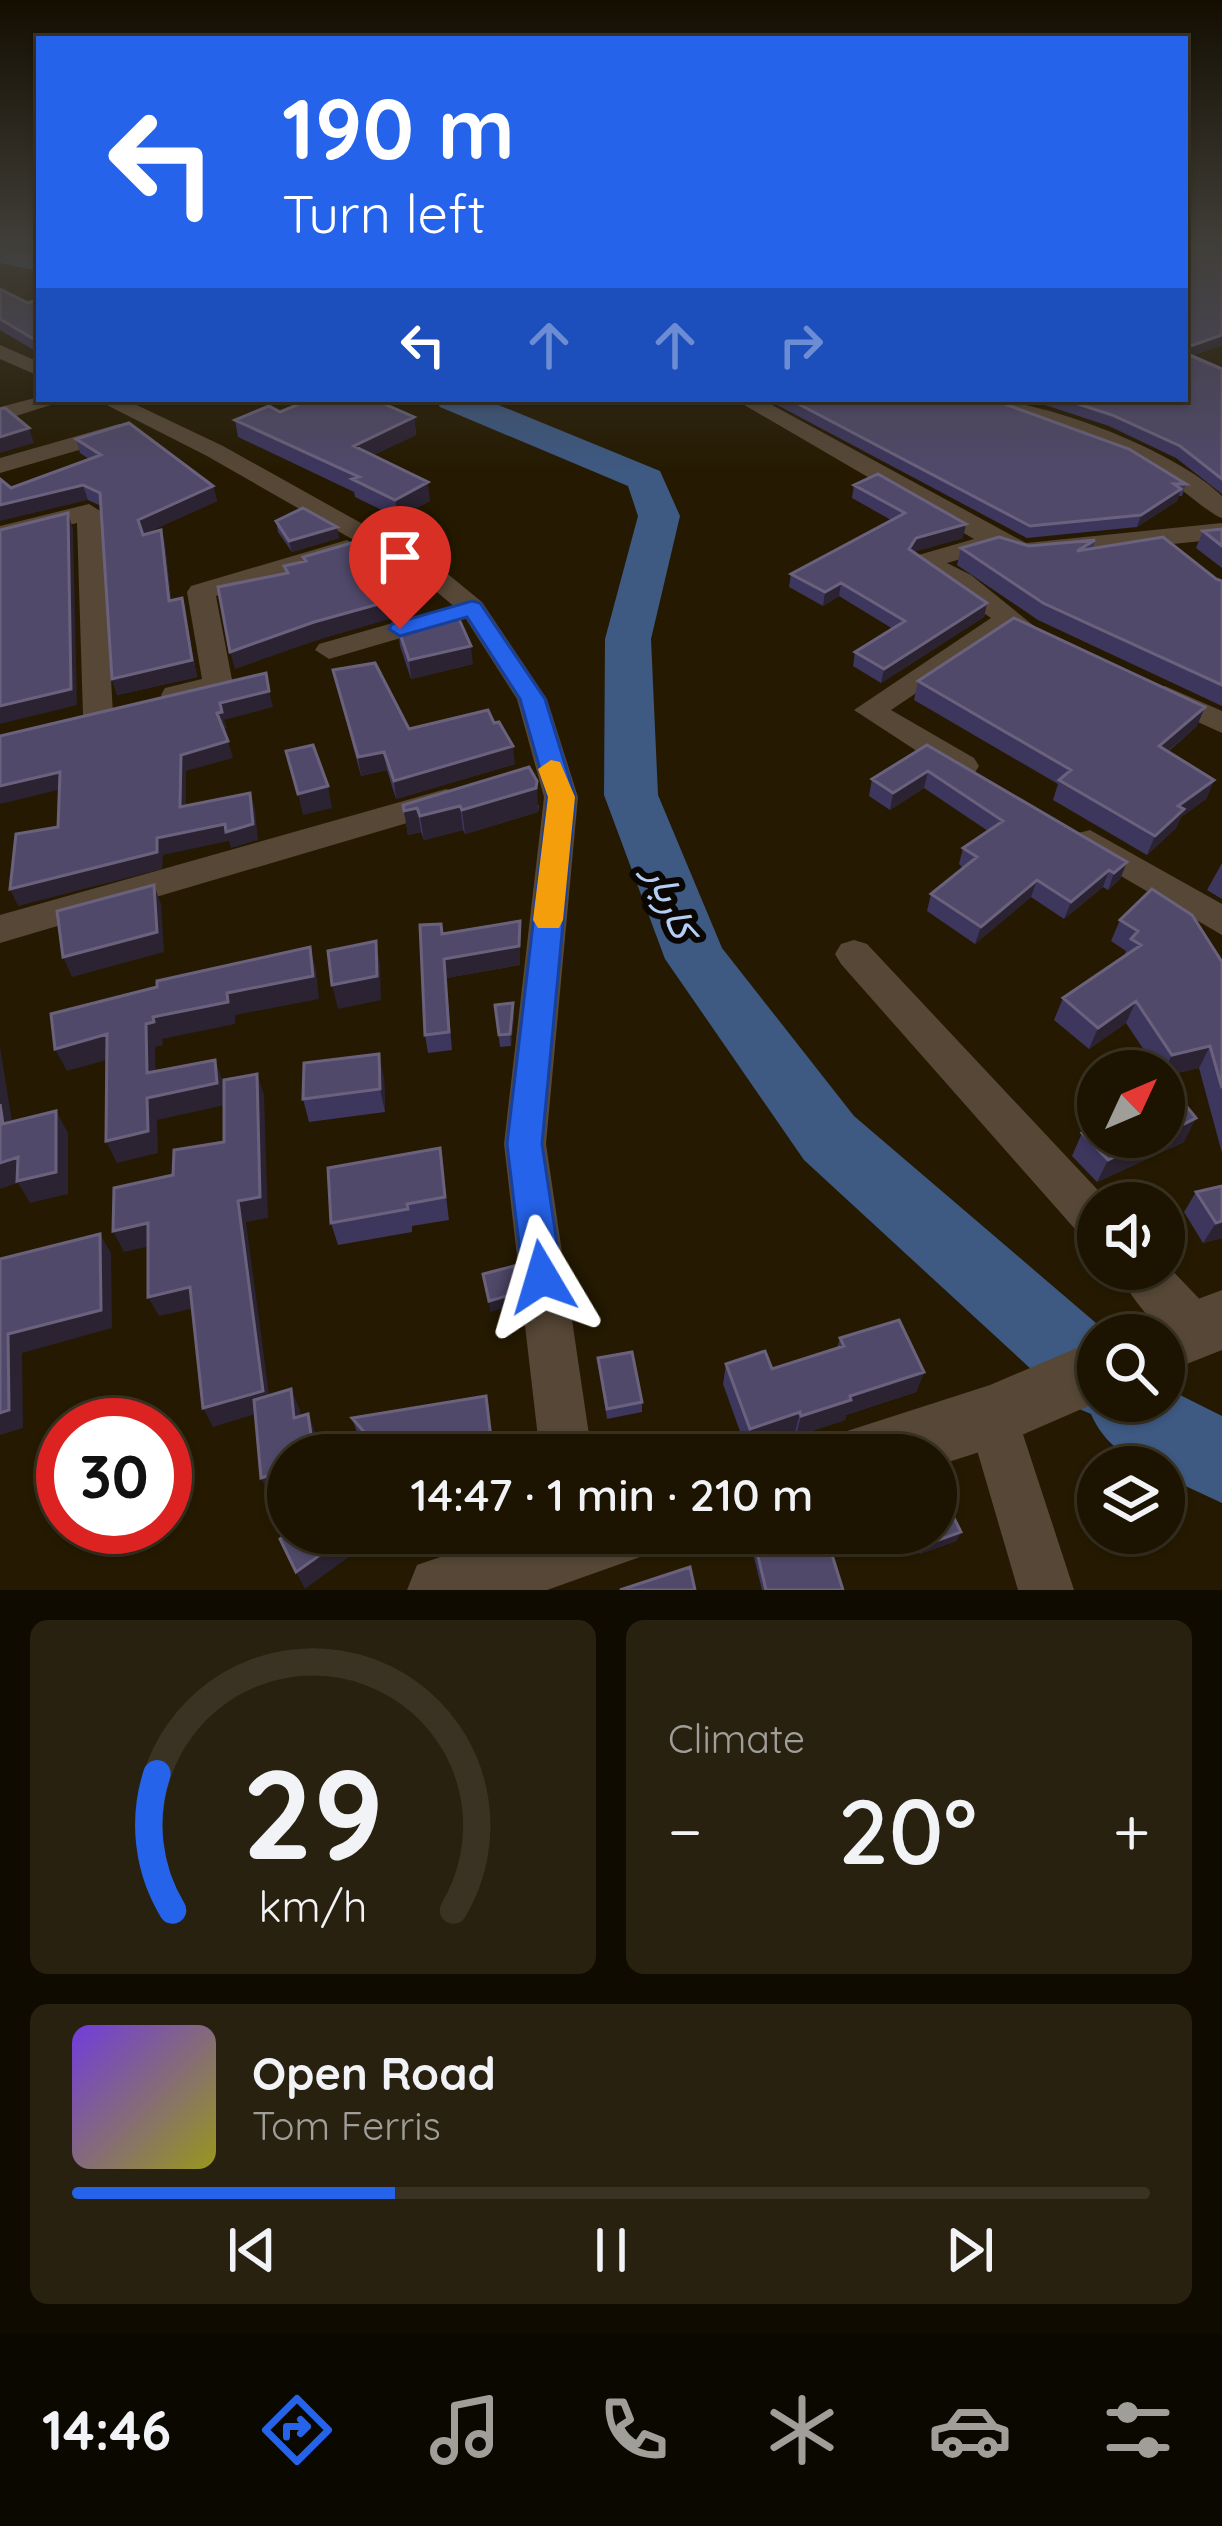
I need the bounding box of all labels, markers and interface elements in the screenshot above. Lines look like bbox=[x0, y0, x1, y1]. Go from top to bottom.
text: 190 m bbox=[282, 75, 515, 180]
icon: left bbox=[84, 84, 240, 240]
text: Turn left bbox=[282, 179, 486, 247]
icon: left bbox=[390, 312, 456, 378]
icon: ahead bbox=[516, 312, 582, 378]
icon: ahead bbox=[642, 312, 708, 378]
icon: right bbox=[768, 312, 834, 378]
pin bbox=[349, 506, 451, 629]
icon: arrive bbox=[367, 524, 433, 590]
water label: کاربار bbox=[634, 854, 712, 951]
north arrow bbox=[1077, 1050, 1185, 1158]
map controls bbox=[1077, 1050, 1185, 1554]
button: sound bbox=[1077, 1182, 1185, 1290]
position arrow bbox=[479, 1214, 605, 1340]
button: search bbox=[1077, 1314, 1185, 1422]
speed limit sign: 30 bbox=[36, 1398, 192, 1554]
button: layers bbox=[1077, 1446, 1185, 1554]
text: 14:47 · 1 min · 210 m bbox=[411, 1466, 813, 1522]
text: Climate bbox=[668, 1714, 805, 1763]
text: 29 bbox=[242, 1734, 384, 1890]
text: 20° bbox=[838, 1774, 977, 1887]
text: − bbox=[668, 1789, 702, 1872]
text: + bbox=[1113, 1789, 1150, 1872]
text: km/h bbox=[259, 1879, 367, 1933]
text: Open Road bbox=[252, 2045, 496, 2101]
text: Tom Ferris bbox=[252, 2101, 441, 2150]
icon: previous bbox=[219, 2217, 285, 2283]
icon: pause bbox=[578, 2217, 644, 2283]
icon: next bbox=[937, 2217, 1003, 2283]
icon: directions bbox=[255, 2388, 339, 2472]
icon: music bbox=[423, 2388, 507, 2472]
icon: phone bbox=[592, 2388, 676, 2472]
icon: climate bbox=[760, 2388, 844, 2472]
icon: car bbox=[928, 2388, 1012, 2472]
icon: filters bbox=[1096, 2388, 1180, 2472]
text: 14:46 bbox=[42, 2396, 171, 2464]

